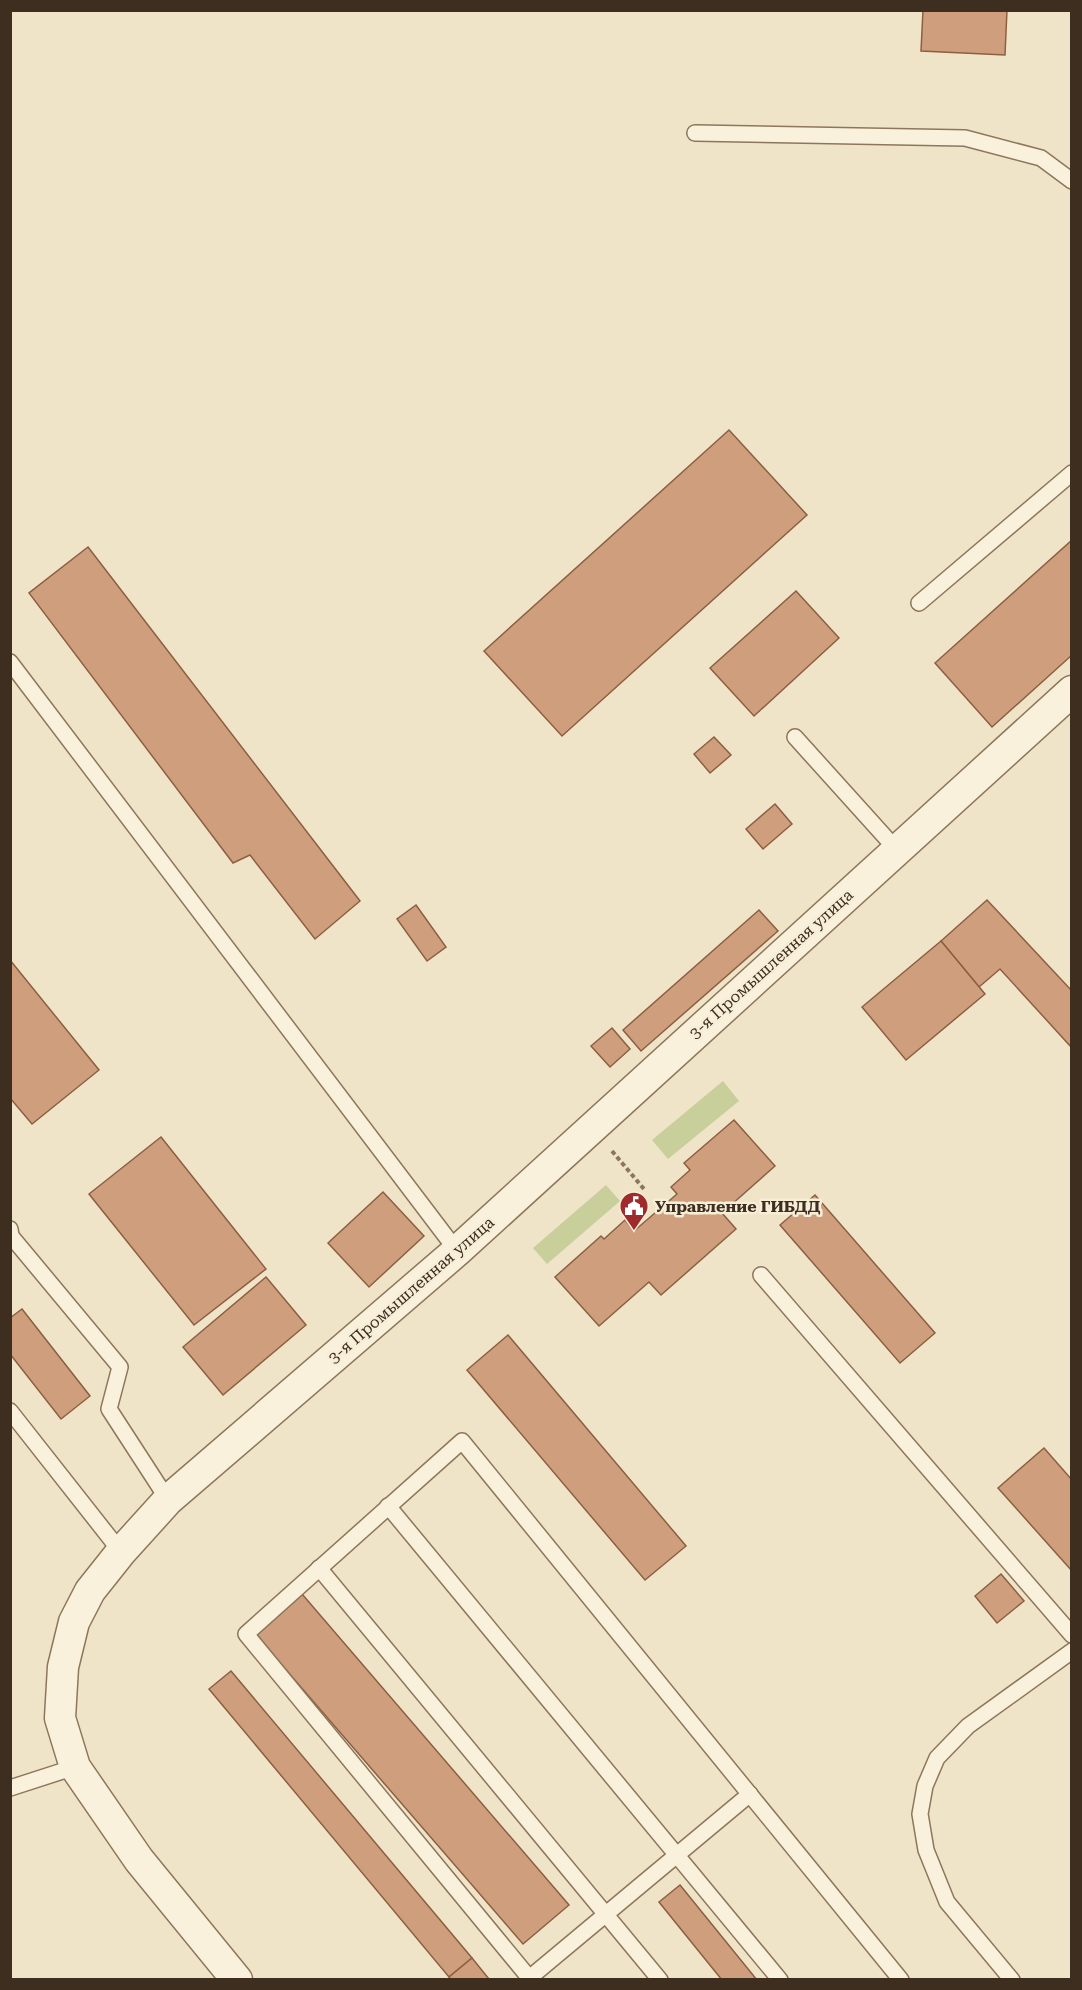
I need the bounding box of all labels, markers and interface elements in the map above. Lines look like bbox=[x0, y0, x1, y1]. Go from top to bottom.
street label: 3-я Промышленная улица bbox=[685, 885, 857, 1043]
public building icon: Управление ГИБДД bbox=[618, 1190, 650, 1232]
place label: Управление ГИБДД bbox=[655, 1197, 821, 1216]
street label: 3-я Промышленная улица bbox=[324, 1212, 498, 1367]

